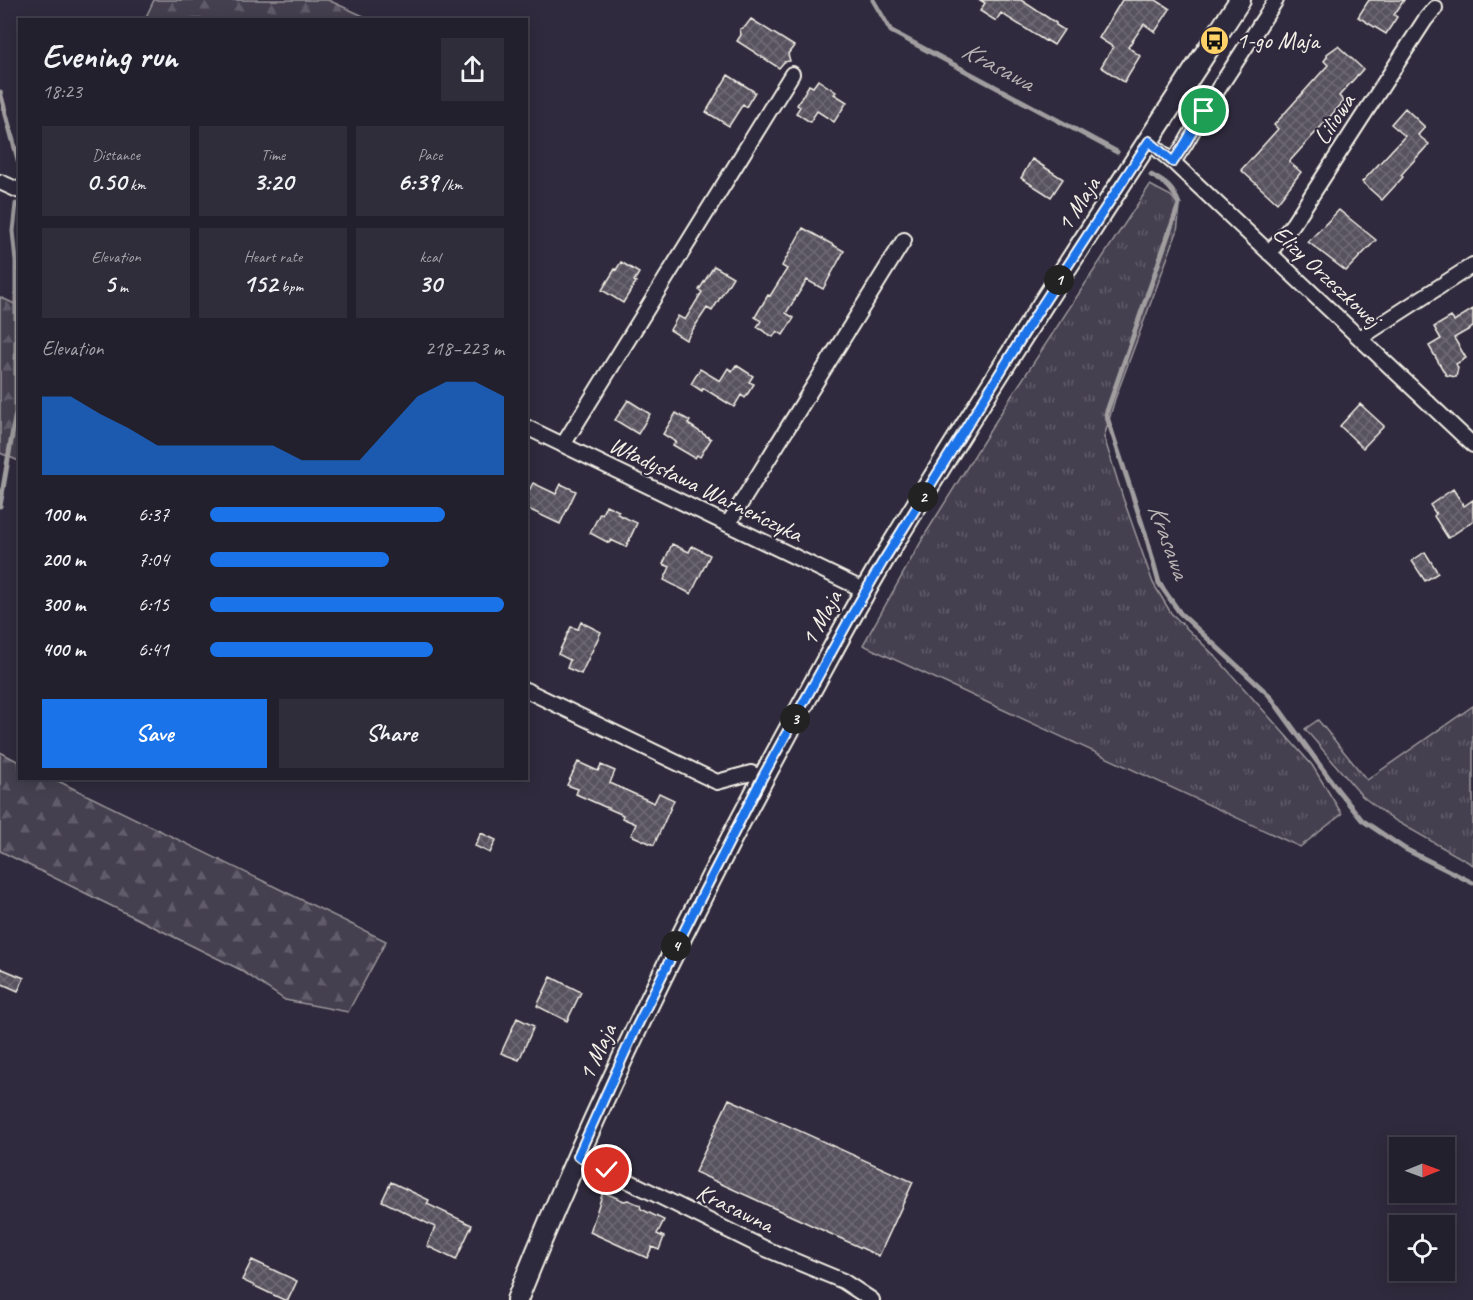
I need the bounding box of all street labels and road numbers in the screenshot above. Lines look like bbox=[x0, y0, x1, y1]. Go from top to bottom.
street label: Liliowa bbox=[1306, 87, 1362, 150]
street label: 1 Maja bbox=[1049, 170, 1107, 237]
street label: Elizy Orzeszkowej bbox=[1267, 218, 1390, 336]
street label: Władysława Warneńczyka bbox=[605, 429, 809, 549]
street label: 1 Maja bbox=[794, 584, 849, 651]
street label: 1 Maja bbox=[571, 1018, 624, 1085]
street label: Krasawna bbox=[692, 1177, 780, 1240]

